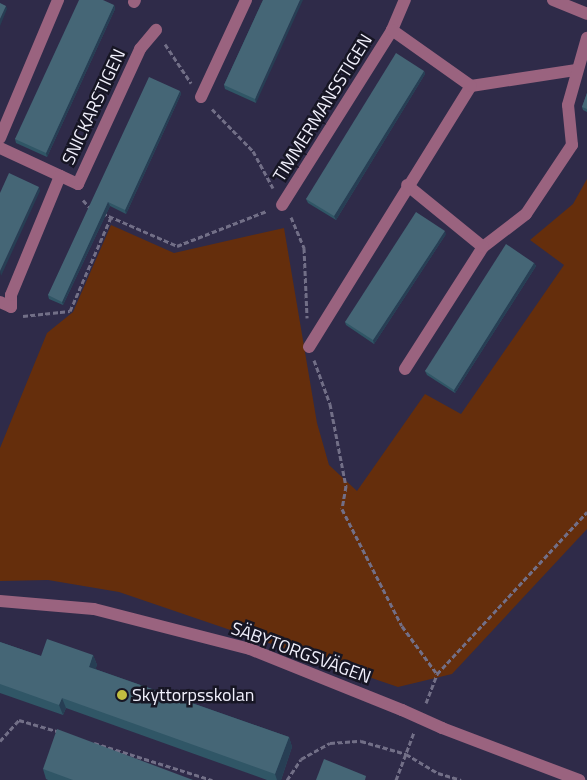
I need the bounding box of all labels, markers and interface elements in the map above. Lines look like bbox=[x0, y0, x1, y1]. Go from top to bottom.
street label: TIMMERMANSSTIGEN bbox=[269, 30, 377, 186]
street label: SNICKARSTIGEN bbox=[58, 46, 130, 168]
street label: SÄBYTORGSVÄGEN bbox=[228, 618, 374, 688]
place label: Skyttorpsskolan bbox=[132, 684, 254, 706]
marker: Skyttorpsskolan bbox=[116, 689, 128, 701]

